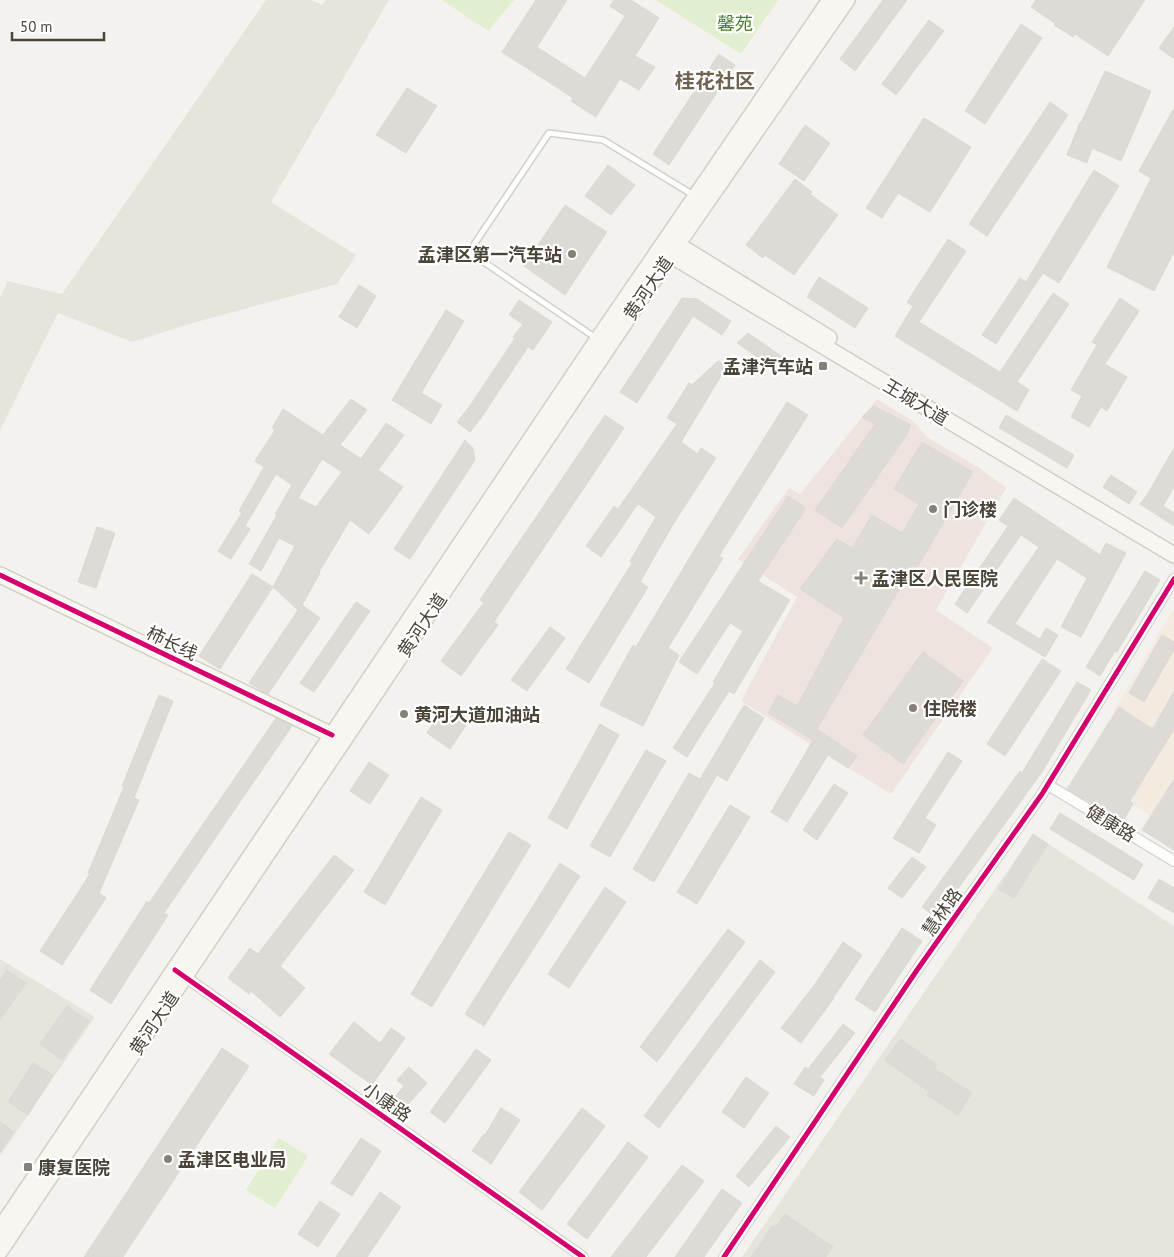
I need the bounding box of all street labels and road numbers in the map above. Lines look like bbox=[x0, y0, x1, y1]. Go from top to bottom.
street label: 黄河大道 bbox=[618, 252, 678, 324]
street label: 王城大道 bbox=[879, 374, 953, 430]
street label: 黄河大道 bbox=[392, 589, 452, 661]
street label: 柿长线 bbox=[143, 621, 201, 665]
street label: 健康路 bbox=[1082, 799, 1140, 847]
street label: 慧林路 bbox=[917, 883, 967, 941]
street label: 黄河大道 bbox=[124, 987, 184, 1059]
street label: 小康路 bbox=[358, 1077, 416, 1127]

